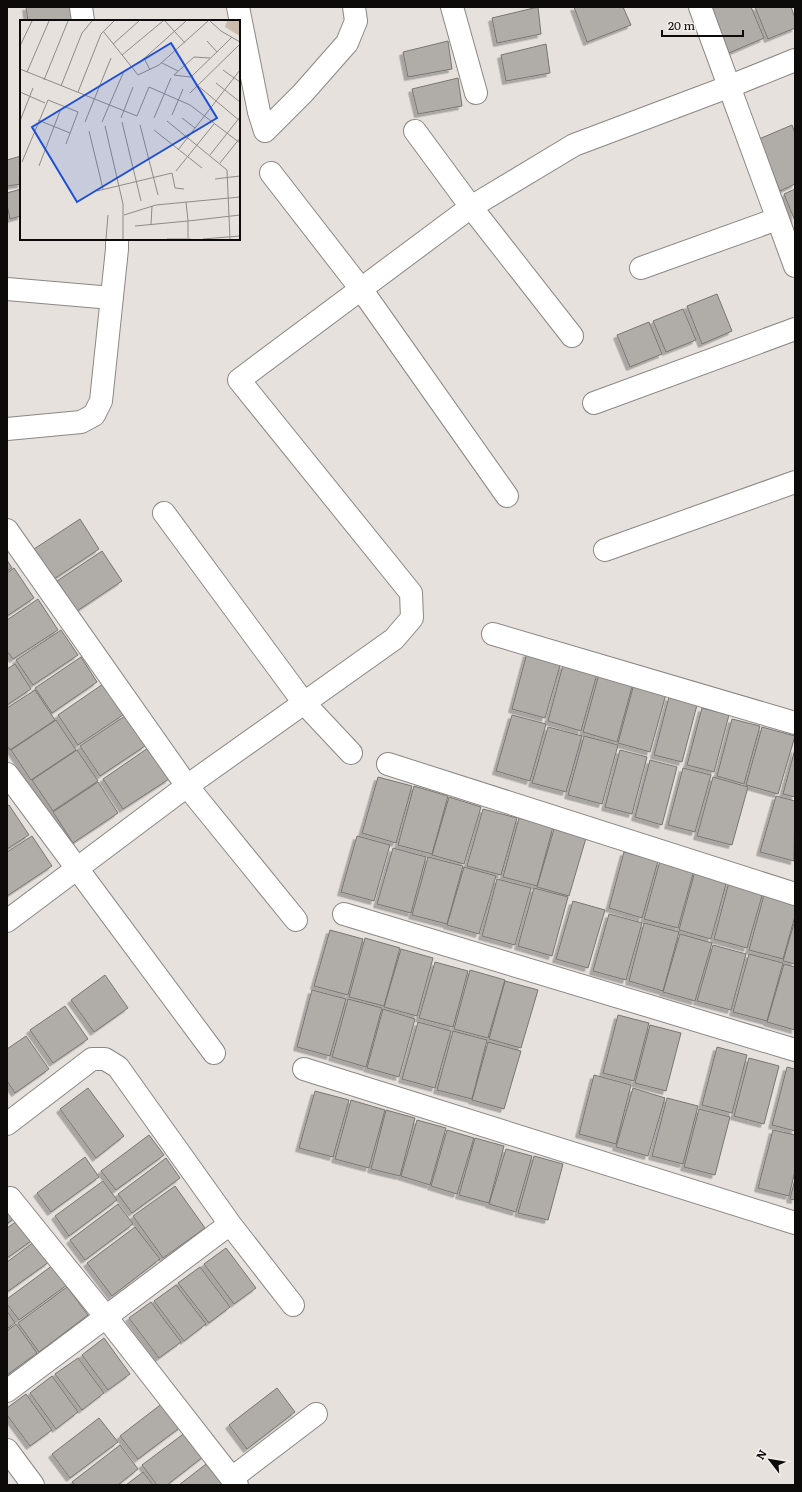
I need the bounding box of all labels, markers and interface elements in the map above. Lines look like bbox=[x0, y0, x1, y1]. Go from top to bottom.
scale bar bbox=[662, 12, 743, 38]
text: 20 m bbox=[668, 16, 695, 34]
inset map bbox=[20, 20, 240, 240]
north arrow bbox=[750, 1440, 790, 1480]
text: N bbox=[751, 1446, 770, 1462]

